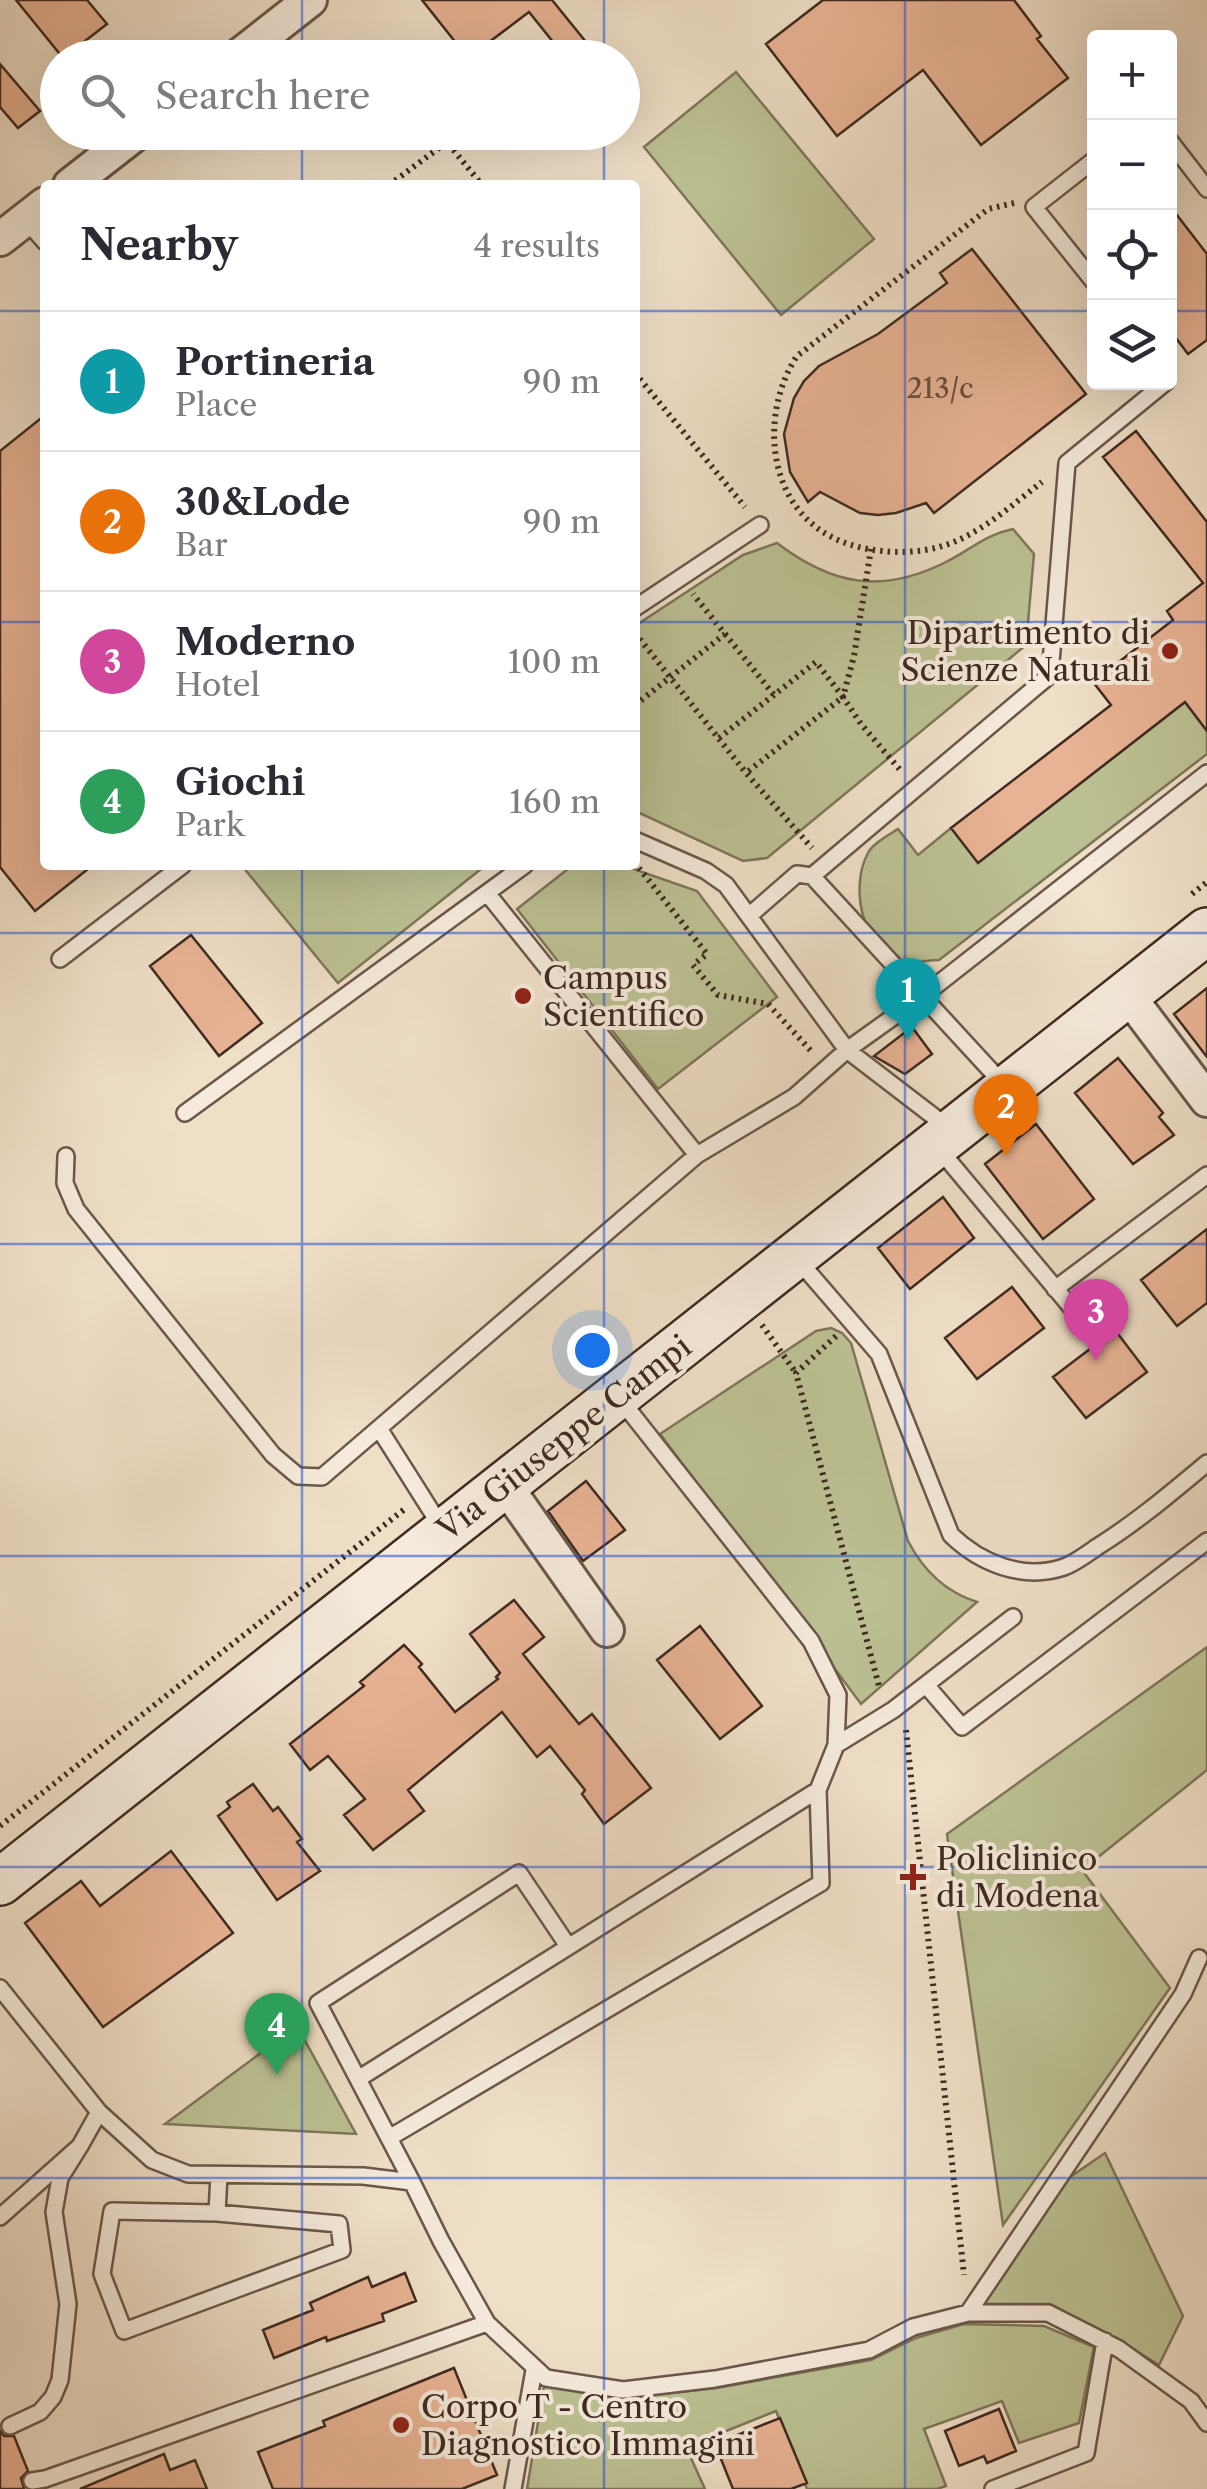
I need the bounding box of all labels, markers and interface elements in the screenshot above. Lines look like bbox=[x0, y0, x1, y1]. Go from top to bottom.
map controls bbox=[1087, 30, 1177, 390]
button: + bbox=[1087, 30, 1177, 120]
search box bbox=[40, 40, 640, 150]
icon: search bbox=[75, 68, 130, 123]
text: Search here bbox=[155, 72, 370, 119]
button: − bbox=[1087, 120, 1177, 210]
button: locate bbox=[1087, 210, 1177, 300]
text: Nearby bbox=[80, 219, 238, 271]
text: 4 results bbox=[474, 226, 600, 265]
button: layers bbox=[1087, 300, 1177, 390]
text: Portineria bbox=[175, 338, 375, 385]
text: 1 bbox=[105, 362, 120, 401]
text: 90 m bbox=[523, 362, 600, 401]
house number: 213/c bbox=[906, 371, 974, 405]
text: Place bbox=[175, 385, 257, 424]
text: 30&Lode bbox=[175, 478, 350, 525]
text: 2 bbox=[103, 502, 122, 541]
text: 90 m bbox=[523, 502, 600, 541]
text: Bar bbox=[175, 525, 228, 564]
place label: Dipartimento di Scienze Naturali bbox=[900, 613, 1150, 689]
text: Moderno bbox=[175, 618, 355, 665]
marker: Dipartimento di Scienze Naturali bbox=[1159, 640, 1181, 662]
text: 3 bbox=[103, 642, 122, 681]
text: 100 m bbox=[508, 642, 600, 681]
text: Hotel bbox=[175, 665, 260, 704]
text: Giochi bbox=[175, 758, 305, 805]
text: 4 bbox=[103, 782, 122, 821]
text: 160 m bbox=[509, 782, 600, 821]
text: Park bbox=[175, 805, 245, 844]
place label: Campus Scientifico bbox=[543, 958, 704, 1034]
pin: 1 bbox=[876, 958, 940, 1040]
marker: Campus Scientifico bbox=[512, 985, 534, 1007]
pin: 2 bbox=[974, 1074, 1038, 1156]
pin: 3 bbox=[1064, 1278, 1128, 1361]
your location bbox=[567, 1325, 618, 1376]
street label: Via Giuseppe Campi bbox=[428, 1326, 699, 1550]
place label: Policlinico di Modena bbox=[936, 1839, 1099, 1915]
marker: Policlinico di Modena bbox=[900, 1864, 926, 1890]
pin: 4 bbox=[244, 1992, 310, 2075]
place label: Corpo T - Centro Diagnostico Immagini bbox=[421, 2387, 755, 2463]
marker: Corpo T - Centro Diagnostico Immagini bbox=[390, 2414, 412, 2436]

